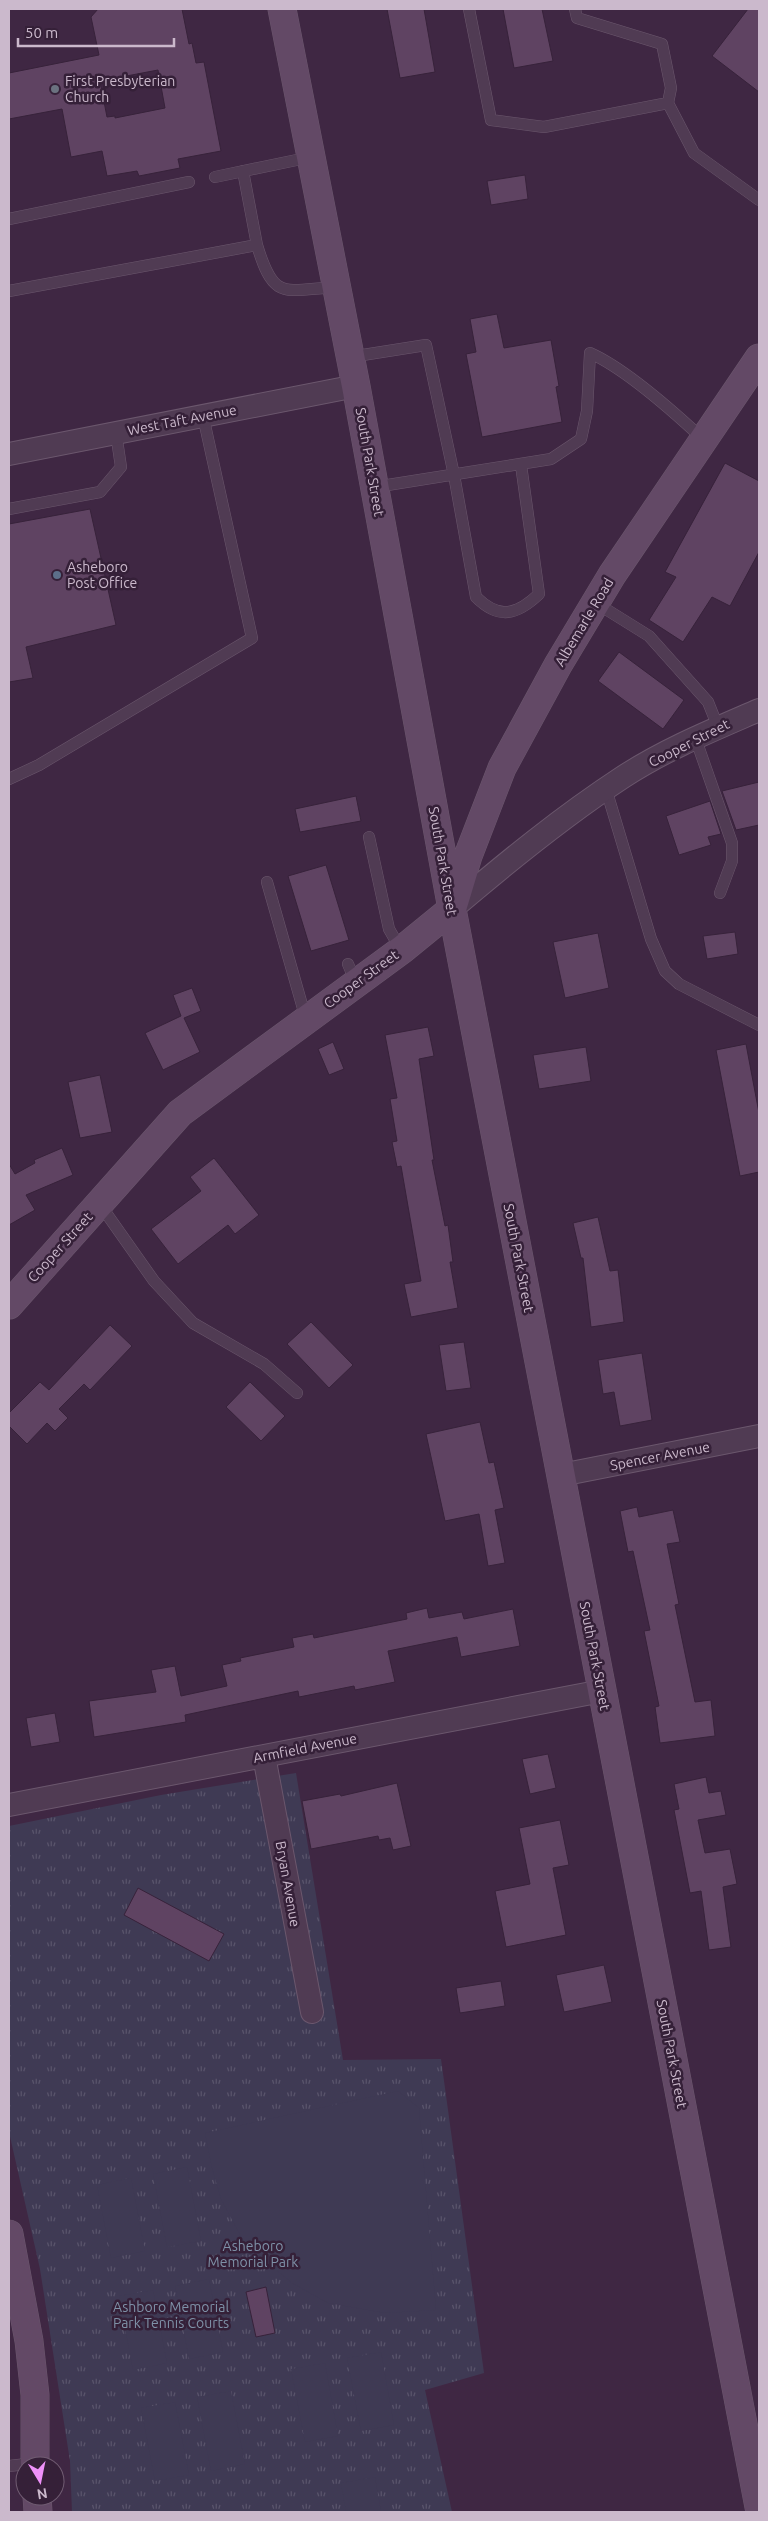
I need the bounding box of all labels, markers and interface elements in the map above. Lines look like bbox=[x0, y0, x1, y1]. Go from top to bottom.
scale bar bbox=[18, 15, 174, 47]
text: 50 m bbox=[25, 24, 58, 41]
place label: First Presbyterian Church bbox=[65, 73, 175, 105]
marker: First Presbyterian Church bbox=[49, 83, 61, 95]
street label: West Taft Avenue bbox=[126, 402, 238, 438]
street label: South Park Street bbox=[353, 406, 388, 518]
place label: Asheboro Post Office bbox=[67, 559, 137, 591]
marker: Asheboro Post Office bbox=[51, 569, 63, 581]
street label: Albemarle Road bbox=[551, 575, 617, 669]
street label: Cooper Street bbox=[646, 716, 732, 770]
street label: South Park Street bbox=[426, 805, 461, 917]
street label: Cooper Street bbox=[321, 946, 402, 1011]
street label: South Park Street bbox=[501, 1202, 537, 1314]
street label: Cooper Street bbox=[24, 1208, 96, 1285]
street label: Spencer Avenue bbox=[609, 1438, 711, 1474]
street label: South Park Street bbox=[577, 1600, 613, 1712]
street label: Armfield Avenue bbox=[252, 1730, 358, 1766]
street label: Bryan Avenue bbox=[273, 1840, 303, 1928]
street label: South Park Street bbox=[654, 1998, 690, 2110]
park label: Asheboro Memorial Park bbox=[208, 2238, 298, 2270]
park label: Ashboro Memorial Park Tennis Courts bbox=[113, 2299, 229, 2331]
north arrow bbox=[15, 2456, 65, 2506]
text: N bbox=[36, 2485, 49, 2503]

